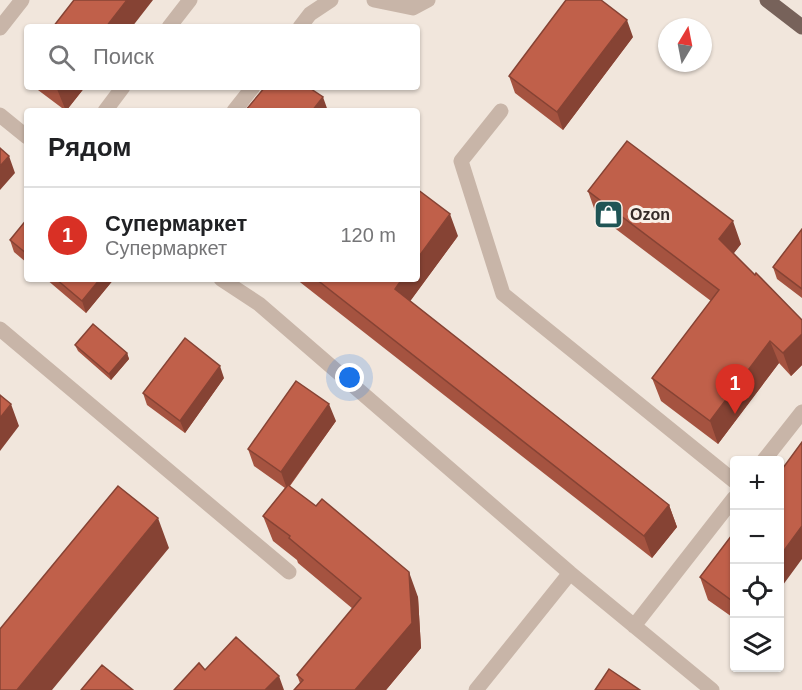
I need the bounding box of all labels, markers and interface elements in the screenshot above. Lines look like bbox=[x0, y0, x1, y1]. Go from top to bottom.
north arrow bbox=[658, 18, 712, 72]
search box bbox=[24, 24, 420, 90]
icon: search bbox=[45, 41, 78, 74]
text: Поиск bbox=[93, 44, 154, 69]
text: Рядом bbox=[48, 132, 131, 162]
shop icon: Ozon bbox=[593, 198, 625, 230]
place label: Ozon bbox=[630, 206, 670, 223]
text: Супермаркет bbox=[105, 211, 247, 236]
text: 1 bbox=[62, 224, 73, 246]
text: 120 m bbox=[340, 224, 396, 246]
text: Супермаркет bbox=[105, 237, 227, 259]
your location bbox=[335, 363, 364, 392]
pin: 1 bbox=[716, 364, 754, 414]
map controls bbox=[730, 456, 784, 672]
button: + bbox=[730, 456, 784, 510]
button: − bbox=[730, 510, 784, 564]
button: locate bbox=[730, 564, 784, 618]
button: layers bbox=[730, 618, 784, 672]

